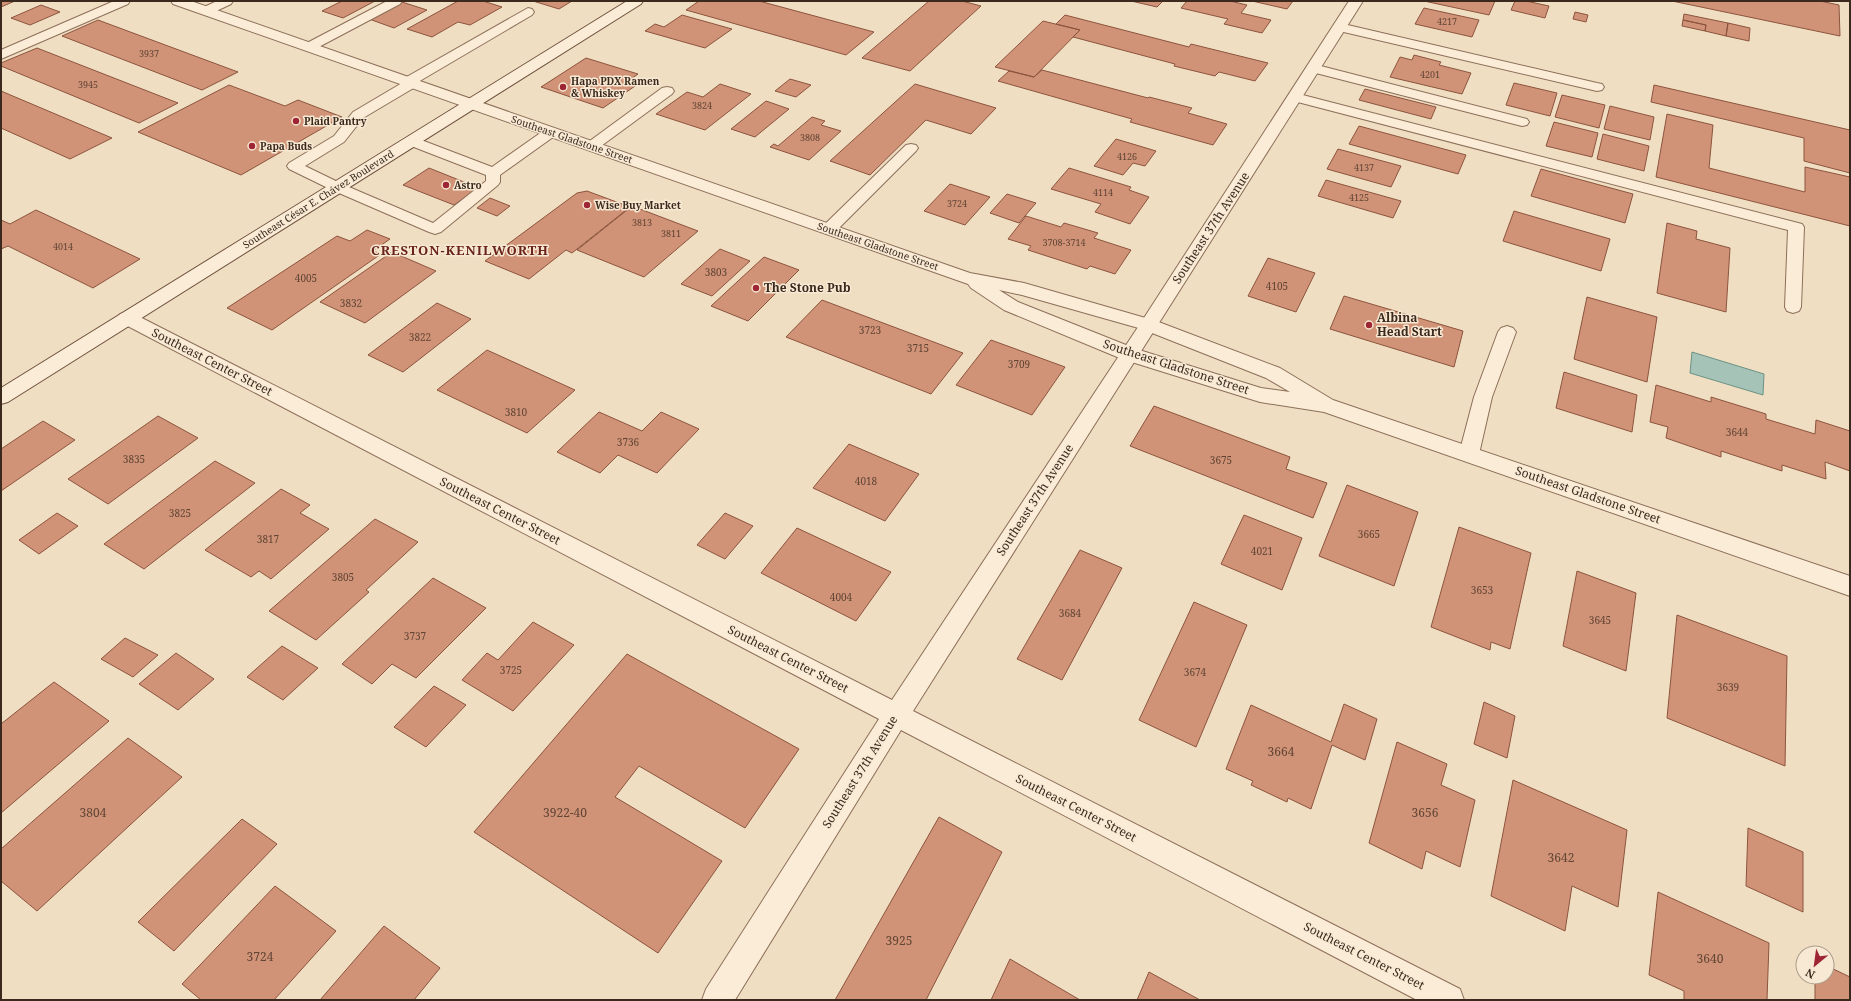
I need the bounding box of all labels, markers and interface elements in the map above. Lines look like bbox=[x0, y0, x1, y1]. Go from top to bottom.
house number: 4217 bbox=[1437, 15, 1457, 28]
house number: 3937 bbox=[139, 47, 159, 60]
house number: 4201 bbox=[1420, 68, 1440, 81]
place label: Hapa PDX Ramen & Whiskey bbox=[571, 74, 660, 100]
house number: 3945 bbox=[78, 78, 98, 91]
marker: Hapa PDX Ramen & Whiskey bbox=[558, 82, 568, 92]
house number: 3824 bbox=[692, 99, 712, 112]
street label: Southeast Gladstone Street bbox=[510, 112, 635, 166]
place label: Plaid Pantry bbox=[304, 114, 367, 128]
marker: Plaid Pantry bbox=[291, 116, 301, 126]
house number: 3808 bbox=[800, 131, 820, 144]
place label: Papa Buds bbox=[260, 139, 312, 153]
marker: Papa Buds bbox=[247, 141, 257, 151]
street label: Southeast César E. Chávez Boulevard bbox=[240, 147, 396, 251]
house number: 4126 bbox=[1117, 150, 1137, 163]
house number: 4137 bbox=[1354, 161, 1374, 174]
street label: Southeast 37th Avenue bbox=[1168, 169, 1253, 287]
place label: Astro bbox=[454, 178, 482, 192]
marker: Astro bbox=[441, 180, 451, 190]
house number: 4114 bbox=[1093, 186, 1113, 199]
house number: 4125 bbox=[1349, 191, 1369, 204]
house number: 3724 bbox=[947, 197, 967, 210]
place label: Wise Buy Market bbox=[595, 198, 681, 212]
marker: Wise Buy Market bbox=[582, 200, 592, 210]
house number: 3813 bbox=[632, 216, 652, 229]
street label: Southeast Gladstone Street bbox=[816, 219, 941, 273]
house number: 3811 bbox=[661, 227, 681, 240]
house number: 3708-3714 bbox=[1042, 236, 1086, 249]
house number: 4014 bbox=[53, 240, 73, 253]
district label: CRESTON-KENILWORTH bbox=[371, 241, 549, 259]
house number: 3803 bbox=[705, 265, 728, 279]
house number: 4005 bbox=[295, 271, 317, 285]
place label: The Stone Pub bbox=[764, 279, 851, 296]
house number: 4105 bbox=[1266, 279, 1288, 293]
marker: The Stone Pub bbox=[751, 283, 761, 293]
house number: 3832 bbox=[340, 296, 362, 310]
place label: Albina Head Start bbox=[1377, 309, 1442, 340]
marker: Albina Head Start bbox=[1364, 320, 1374, 330]
house number: 3723 bbox=[859, 323, 882, 337]
street label: Southeast Center Street bbox=[149, 324, 275, 399]
house number: 3822 bbox=[409, 330, 431, 344]
street label: Southeast Gladstone Street bbox=[1101, 335, 1251, 398]
house number: 3715 bbox=[907, 341, 929, 355]
house number: 3709 bbox=[1008, 357, 1030, 371]
house number: 3810 bbox=[505, 405, 528, 419]
house number: 3644 bbox=[1726, 425, 1749, 439]
house number: 3736 bbox=[617, 435, 640, 449]
street label: Southeast 37th Avenue bbox=[992, 441, 1077, 559]
house number: 3835 bbox=[123, 452, 145, 466]
house number: 3675 bbox=[1210, 453, 1232, 467]
street label: Southeast Gladstone Street bbox=[1513, 462, 1663, 527]
street label: Southeast Center Street bbox=[437, 473, 563, 548]
house number: 4018 bbox=[855, 474, 878, 488]
house number: 3825 bbox=[169, 506, 191, 520]
house number: 3665 bbox=[1358, 527, 1380, 541]
house number: 3817 bbox=[257, 532, 280, 546]
house number: 4021 bbox=[1251, 544, 1273, 558]
house number: 3805 bbox=[332, 570, 354, 584]
house number: 3653 bbox=[1471, 583, 1494, 597]
house number: 4004 bbox=[830, 590, 853, 604]
house number: 3684 bbox=[1059, 606, 1082, 620]
house number: 3645 bbox=[1589, 613, 1611, 627]
street label: Southeast Center Street bbox=[725, 621, 851, 696]
house number: 3737 bbox=[404, 629, 427, 643]
house number: 3725 bbox=[500, 663, 522, 677]
house number: 3674 bbox=[1184, 665, 1207, 679]
house number: 3639 bbox=[1717, 680, 1739, 694]
street label: Southeast 37th Avenue bbox=[818, 712, 901, 831]
house number: 3664 bbox=[1268, 743, 1295, 760]
street label: Southeast Center Street bbox=[1013, 770, 1139, 845]
house number: 3804 bbox=[80, 804, 107, 821]
house number: 3922-40 bbox=[543, 804, 587, 821]
house number: 3656 bbox=[1412, 804, 1439, 821]
house number: 3642 bbox=[1548, 849, 1574, 866]
street label: Southeast Center Street bbox=[1301, 918, 1427, 993]
house number: 3925 bbox=[886, 932, 912, 949]
north arrow bbox=[1795, 945, 1835, 985]
house number: 3724 bbox=[247, 948, 274, 965]
house number: 3640 bbox=[1697, 950, 1724, 967]
text: N bbox=[1802, 965, 1817, 983]

